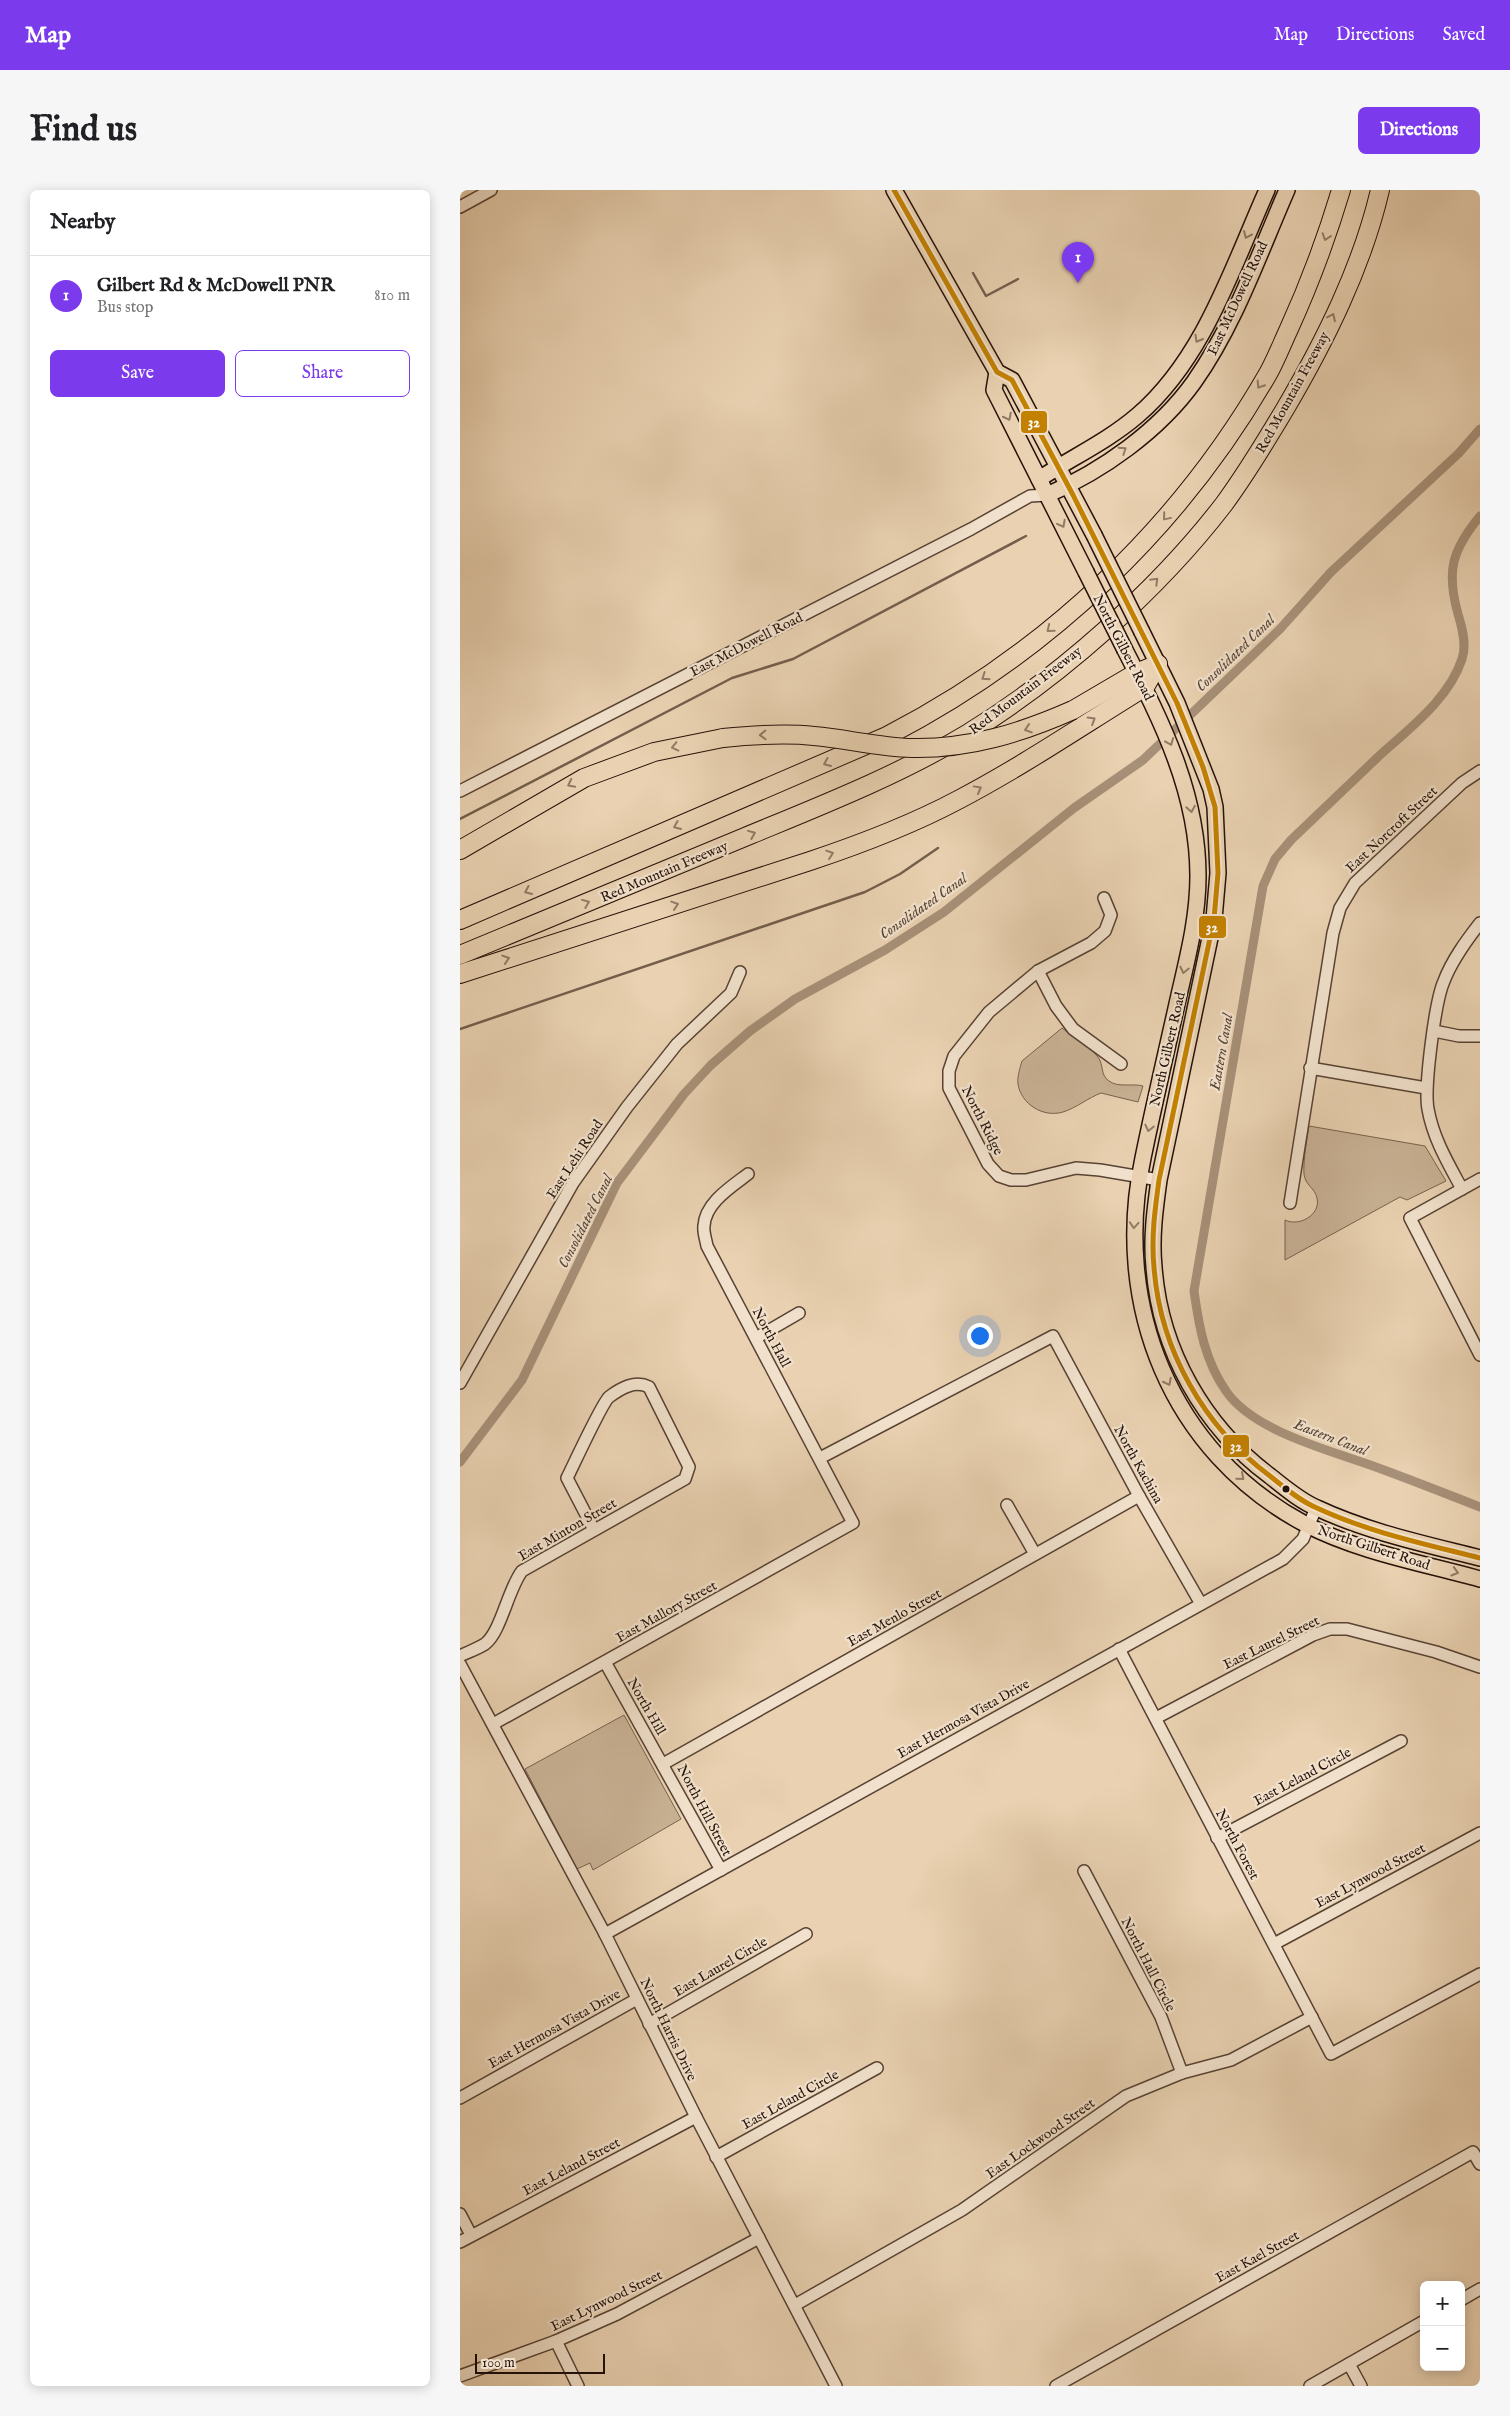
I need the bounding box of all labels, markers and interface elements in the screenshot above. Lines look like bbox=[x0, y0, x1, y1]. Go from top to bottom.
text: Map bbox=[25, 20, 71, 51]
text: Map bbox=[1274, 24, 1308, 47]
text: Directions bbox=[1336, 24, 1414, 47]
text: Saved bbox=[1442, 24, 1485, 47]
button: Directions bbox=[1358, 107, 1480, 154]
text: Find us bbox=[30, 108, 137, 153]
text: Nearby bbox=[50, 209, 115, 236]
one-way arrow bbox=[1242, 230, 1253, 239]
one-way arrow bbox=[1322, 232, 1332, 240]
street label: East McDowell Road bbox=[1204, 238, 1273, 358]
pin: 1 bbox=[1062, 242, 1094, 283]
text: Gilbert Rd & McDowell PNR bbox=[97, 274, 335, 298]
text: 1 bbox=[63, 286, 69, 306]
text: 810 m bbox=[374, 286, 410, 306]
text: Bus stop bbox=[97, 298, 153, 318]
one-way arrow bbox=[1326, 313, 1337, 322]
street label: Red Mountain Freeway bbox=[1252, 328, 1334, 457]
one-way arrow bbox=[1194, 334, 1204, 343]
button: Save bbox=[50, 350, 225, 397]
button: Share bbox=[235, 350, 410, 397]
one-way arrow bbox=[1257, 379, 1267, 388]
line badge: 32 bbox=[1020, 410, 1048, 434]
one-way arrow bbox=[1002, 412, 1012, 421]
text: 32 bbox=[1028, 414, 1040, 432]
one-way arrow bbox=[1117, 447, 1127, 456]
one-way arrow bbox=[1163, 511, 1172, 520]
one-way arrow bbox=[1056, 518, 1066, 527]
one-way arrow bbox=[1149, 578, 1158, 587]
street label: North Gilbert Road bbox=[1089, 591, 1158, 704]
street label: East McDowell Road bbox=[687, 608, 806, 681]
water label: Consolidated Canal bbox=[1192, 610, 1280, 696]
one-way arrow bbox=[1047, 624, 1056, 632]
street label: Red Mountain Freeway bbox=[966, 642, 1086, 739]
one-way arrow bbox=[981, 671, 991, 680]
one-way arrow bbox=[1087, 717, 1096, 727]
one-way arrow bbox=[1024, 723, 1032, 733]
one-way arrow bbox=[759, 730, 766, 740]
one-way arrow bbox=[1164, 737, 1174, 745]
one-way arrow bbox=[671, 741, 680, 752]
one-way arrow bbox=[823, 757, 832, 768]
one-way arrow bbox=[567, 778, 576, 788]
street label: East Norcroft Street bbox=[1342, 782, 1442, 877]
one-way arrow bbox=[973, 785, 982, 795]
one-way arrow bbox=[1185, 805, 1195, 813]
one-way arrow bbox=[673, 820, 682, 831]
one-way arrow bbox=[747, 830, 756, 841]
street label: Red Mountain Freeway bbox=[598, 837, 731, 907]
one-way arrow bbox=[825, 850, 834, 860]
water label: Consolidated Canal bbox=[876, 868, 972, 944]
one-way arrow bbox=[524, 884, 533, 895]
one-way arrow bbox=[581, 899, 590, 910]
one-way arrow bbox=[671, 901, 679, 911]
line badge: 32 bbox=[1198, 915, 1227, 939]
text: 32 bbox=[1206, 919, 1218, 937]
one-way arrow bbox=[502, 954, 510, 964]
one-way arrow bbox=[1180, 965, 1190, 974]
street label: North Gilbert Road bbox=[1146, 990, 1190, 1108]
water label: Eastern Canal bbox=[1205, 1011, 1238, 1093]
street label: North Ridge bbox=[957, 1083, 1008, 1159]
street label: East Lehi Road bbox=[543, 1116, 607, 1203]
one-way arrow bbox=[1144, 1124, 1155, 1133]
water label: Consolidated Canal bbox=[554, 1170, 618, 1271]
one-way arrow bbox=[1129, 1221, 1140, 1229]
street label: North Hall bbox=[748, 1304, 794, 1371]
your location bbox=[967, 1323, 993, 1349]
one-way arrow bbox=[1162, 1377, 1172, 1386]
water label: Eastern Canal bbox=[1290, 1414, 1372, 1461]
street label: North Kachina bbox=[1109, 1422, 1167, 1508]
line badge: 32 bbox=[1222, 1434, 1250, 1458]
text: 32 bbox=[1230, 1438, 1242, 1456]
one-way arrow bbox=[1235, 1472, 1244, 1481]
unlabelled marker bbox=[1281, 1484, 1291, 1494]
street label: East Minton Street bbox=[515, 1494, 620, 1565]
street label: North Gilbert Road bbox=[1315, 1521, 1433, 1575]
one-way arrow bbox=[1450, 1567, 1458, 1577]
street label: East Mallory Street bbox=[613, 1577, 720, 1647]
street label: East Menlo Street bbox=[844, 1585, 945, 1651]
street label: East Laurel Street bbox=[1220, 1612, 1323, 1674]
street label: North Hill bbox=[623, 1675, 670, 1738]
street label: East Hermosa Vista Drive bbox=[894, 1675, 1033, 1763]
street label: East Leland Circle bbox=[1251, 1743, 1355, 1810]
street label: North Hill Street bbox=[672, 1762, 736, 1859]
street label: North Forest bbox=[1211, 1806, 1263, 1883]
street label: East Lynwood Street bbox=[1312, 1839, 1429, 1912]
street label: North Hall Circle bbox=[1117, 1914, 1180, 2015]
street label: East Laurel Circle bbox=[670, 1932, 771, 2001]
street label: North Harris Drive bbox=[635, 1975, 701, 2084]
street label: East Hermosa Vista Drive bbox=[485, 1985, 624, 2073]
street label: East Leland Circle bbox=[739, 2066, 843, 2134]
street label: East Lockwood Street bbox=[983, 2094, 1099, 2183]
street label: East Leland Street bbox=[520, 2134, 623, 2200]
street label: East Kael Street bbox=[1213, 2226, 1303, 2287]
street label: East Lynwood Street bbox=[548, 2266, 665, 2336]
map controls bbox=[1420, 2281, 1465, 2371]
button: + bbox=[1420, 2281, 1465, 2326]
button: − bbox=[1420, 2326, 1465, 2371]
scale bar bbox=[475, 2351, 605, 2374]
text: 100 m bbox=[482, 2354, 515, 2372]

